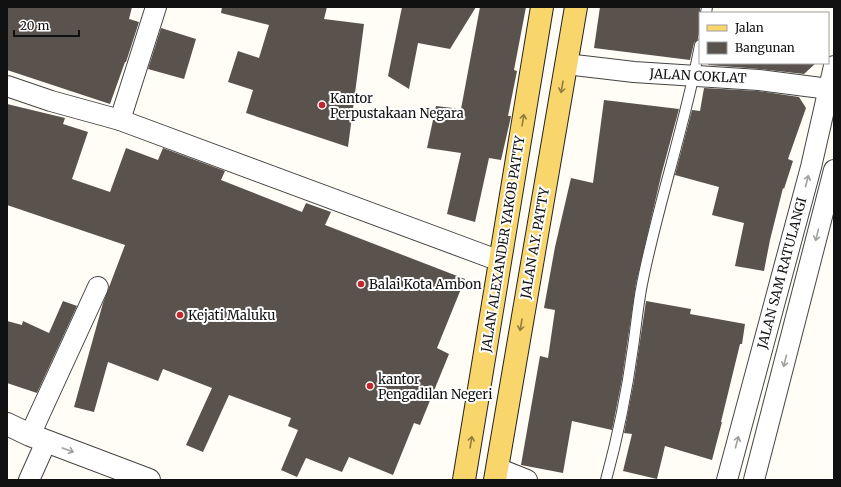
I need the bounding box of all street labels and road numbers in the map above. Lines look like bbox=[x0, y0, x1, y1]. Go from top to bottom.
street label: JALAN COKLAT bbox=[648, 65, 747, 87]
street label: JALAN ALEXANDER YAKOB PATTY bbox=[477, 134, 529, 354]
street label: JALAN A.Y. PATTY bbox=[517, 185, 553, 301]
street label: JALAN SAM RATULANGI bbox=[753, 195, 810, 352]

